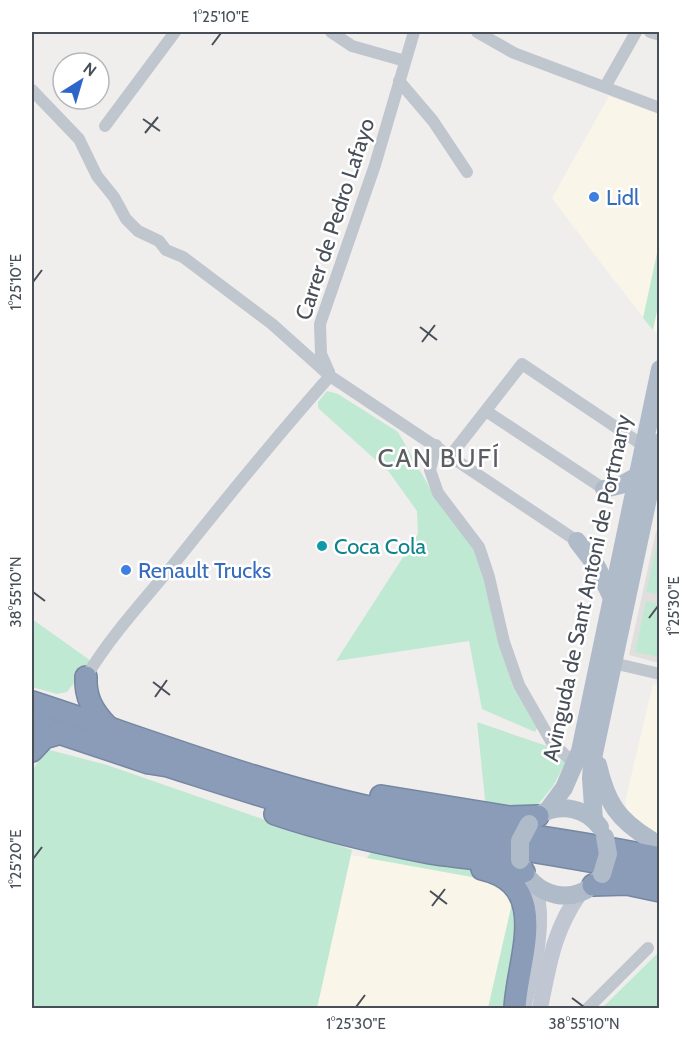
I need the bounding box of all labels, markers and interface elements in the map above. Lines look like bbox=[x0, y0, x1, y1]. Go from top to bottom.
text: 1°25'10"E bbox=[193, 8, 249, 26]
north arrow bbox=[51, 51, 111, 111]
text: N bbox=[79, 58, 100, 80]
street label: Carrer de Pedro Lafayo bbox=[290, 115, 380, 323]
place label: Lidl bbox=[606, 184, 640, 211]
marker: Lidl bbox=[587, 190, 601, 204]
text: 1°25'10"E bbox=[7, 254, 25, 310]
street label: Avinguda de Sant Antoni de Portmany bbox=[537, 412, 637, 764]
district label: CAN BUFÍ bbox=[378, 442, 500, 474]
place label: Coca Cola bbox=[334, 533, 426, 560]
marker: Coca Cola bbox=[315, 539, 329, 553]
text: 38°55'10"N bbox=[7, 556, 25, 628]
place label: Renault Trucks bbox=[138, 557, 271, 584]
marker: Renault Trucks bbox=[119, 563, 133, 577]
text: 1°25'30"E bbox=[665, 576, 683, 636]
text: 1°25'20"E bbox=[7, 829, 25, 889]
text: 1°25'30"E bbox=[326, 1015, 386, 1033]
text: 38°55'10"N bbox=[548, 1015, 620, 1033]

